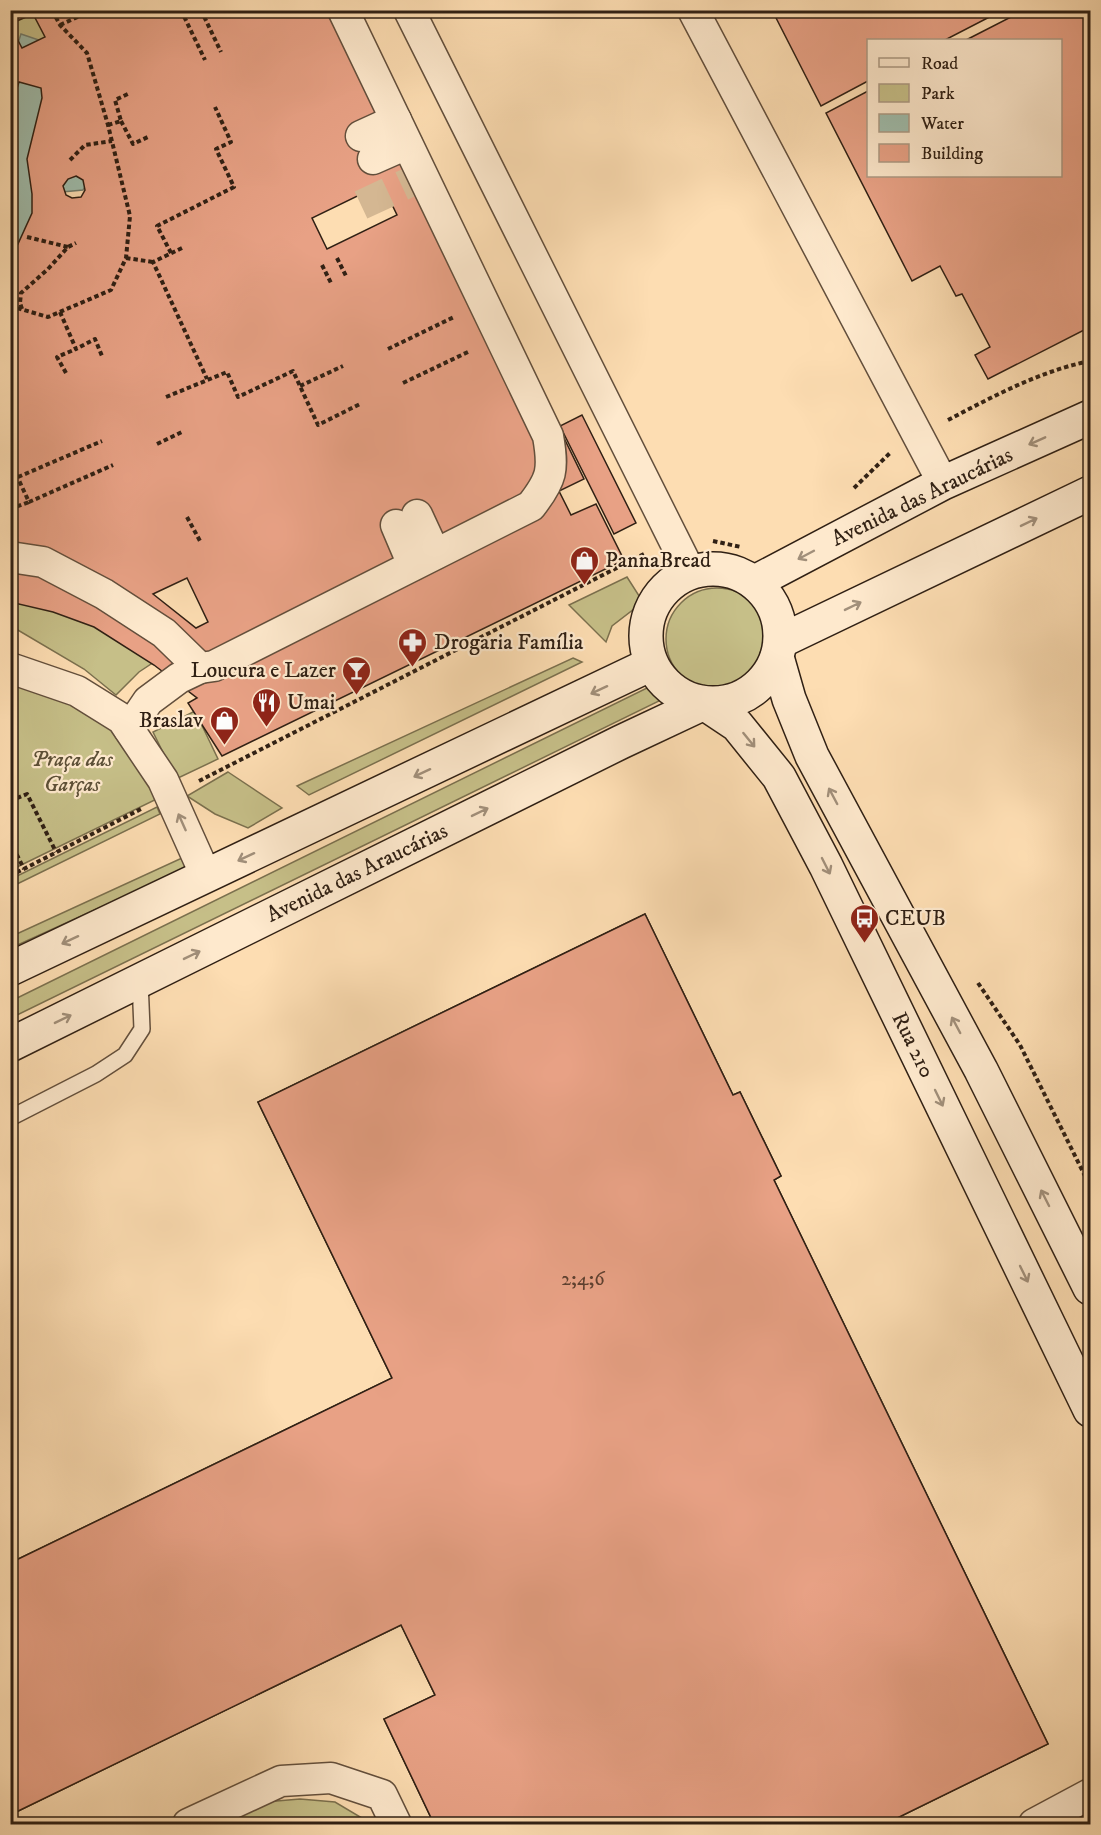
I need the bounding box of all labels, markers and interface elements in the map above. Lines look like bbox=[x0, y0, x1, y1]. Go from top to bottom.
legend bbox=[867, 39, 1062, 177]
text: Road bbox=[921, 53, 958, 75]
text: Park bbox=[921, 83, 955, 105]
text: Water bbox=[920, 113, 964, 135]
text: Building bbox=[921, 143, 983, 165]
one-way arrow bbox=[1029, 436, 1047, 447]
street label: Avenida das Araucárias bbox=[827, 441, 1017, 553]
one-way arrow bbox=[1019, 516, 1037, 528]
shop icon: PannaBread bbox=[568, 544, 600, 586]
place label: PannaBread bbox=[605, 547, 711, 574]
one-way arrow bbox=[798, 549, 815, 561]
one-way arrow bbox=[843, 600, 861, 612]
pharmacy icon: Drogaria Família bbox=[397, 626, 429, 668]
place label: Drogaria Família bbox=[434, 629, 584, 656]
bar icon: Loucura e Lazer bbox=[341, 654, 373, 696]
place label: Loucura e Lazer bbox=[191, 657, 337, 684]
one-way arrow bbox=[590, 684, 608, 696]
restaurant icon: Umai bbox=[250, 686, 282, 728]
place label: Umai bbox=[287, 689, 335, 716]
shop icon: Braslav bbox=[208, 704, 240, 746]
place label: Braslav bbox=[139, 707, 203, 734]
one-way arrow bbox=[742, 732, 755, 748]
park label: Praça das Garças bbox=[31, 746, 114, 798]
one-way arrow bbox=[414, 768, 432, 780]
one-way arrow bbox=[827, 788, 838, 806]
one-way arrow bbox=[470, 806, 488, 818]
one-way arrow bbox=[176, 814, 188, 832]
street label: Avenida das Araucárias bbox=[262, 817, 452, 929]
one-way arrow bbox=[238, 851, 256, 863]
one-way arrow bbox=[821, 857, 833, 875]
bus stop icon: CEUB bbox=[848, 902, 880, 944]
place label: CEUB bbox=[885, 905, 946, 932]
one-way arrow bbox=[61, 935, 79, 947]
one-way arrow bbox=[183, 949, 201, 961]
street label: Rua 210 bbox=[886, 1008, 940, 1082]
one-way arrow bbox=[54, 1012, 72, 1024]
one-way arrow bbox=[950, 1016, 961, 1034]
one-way arrow bbox=[934, 1089, 945, 1107]
one-way arrow bbox=[1039, 1189, 1050, 1207]
one-way arrow bbox=[1019, 1264, 1031, 1282]
house number: 2;4;6 bbox=[561, 1267, 605, 1292]

